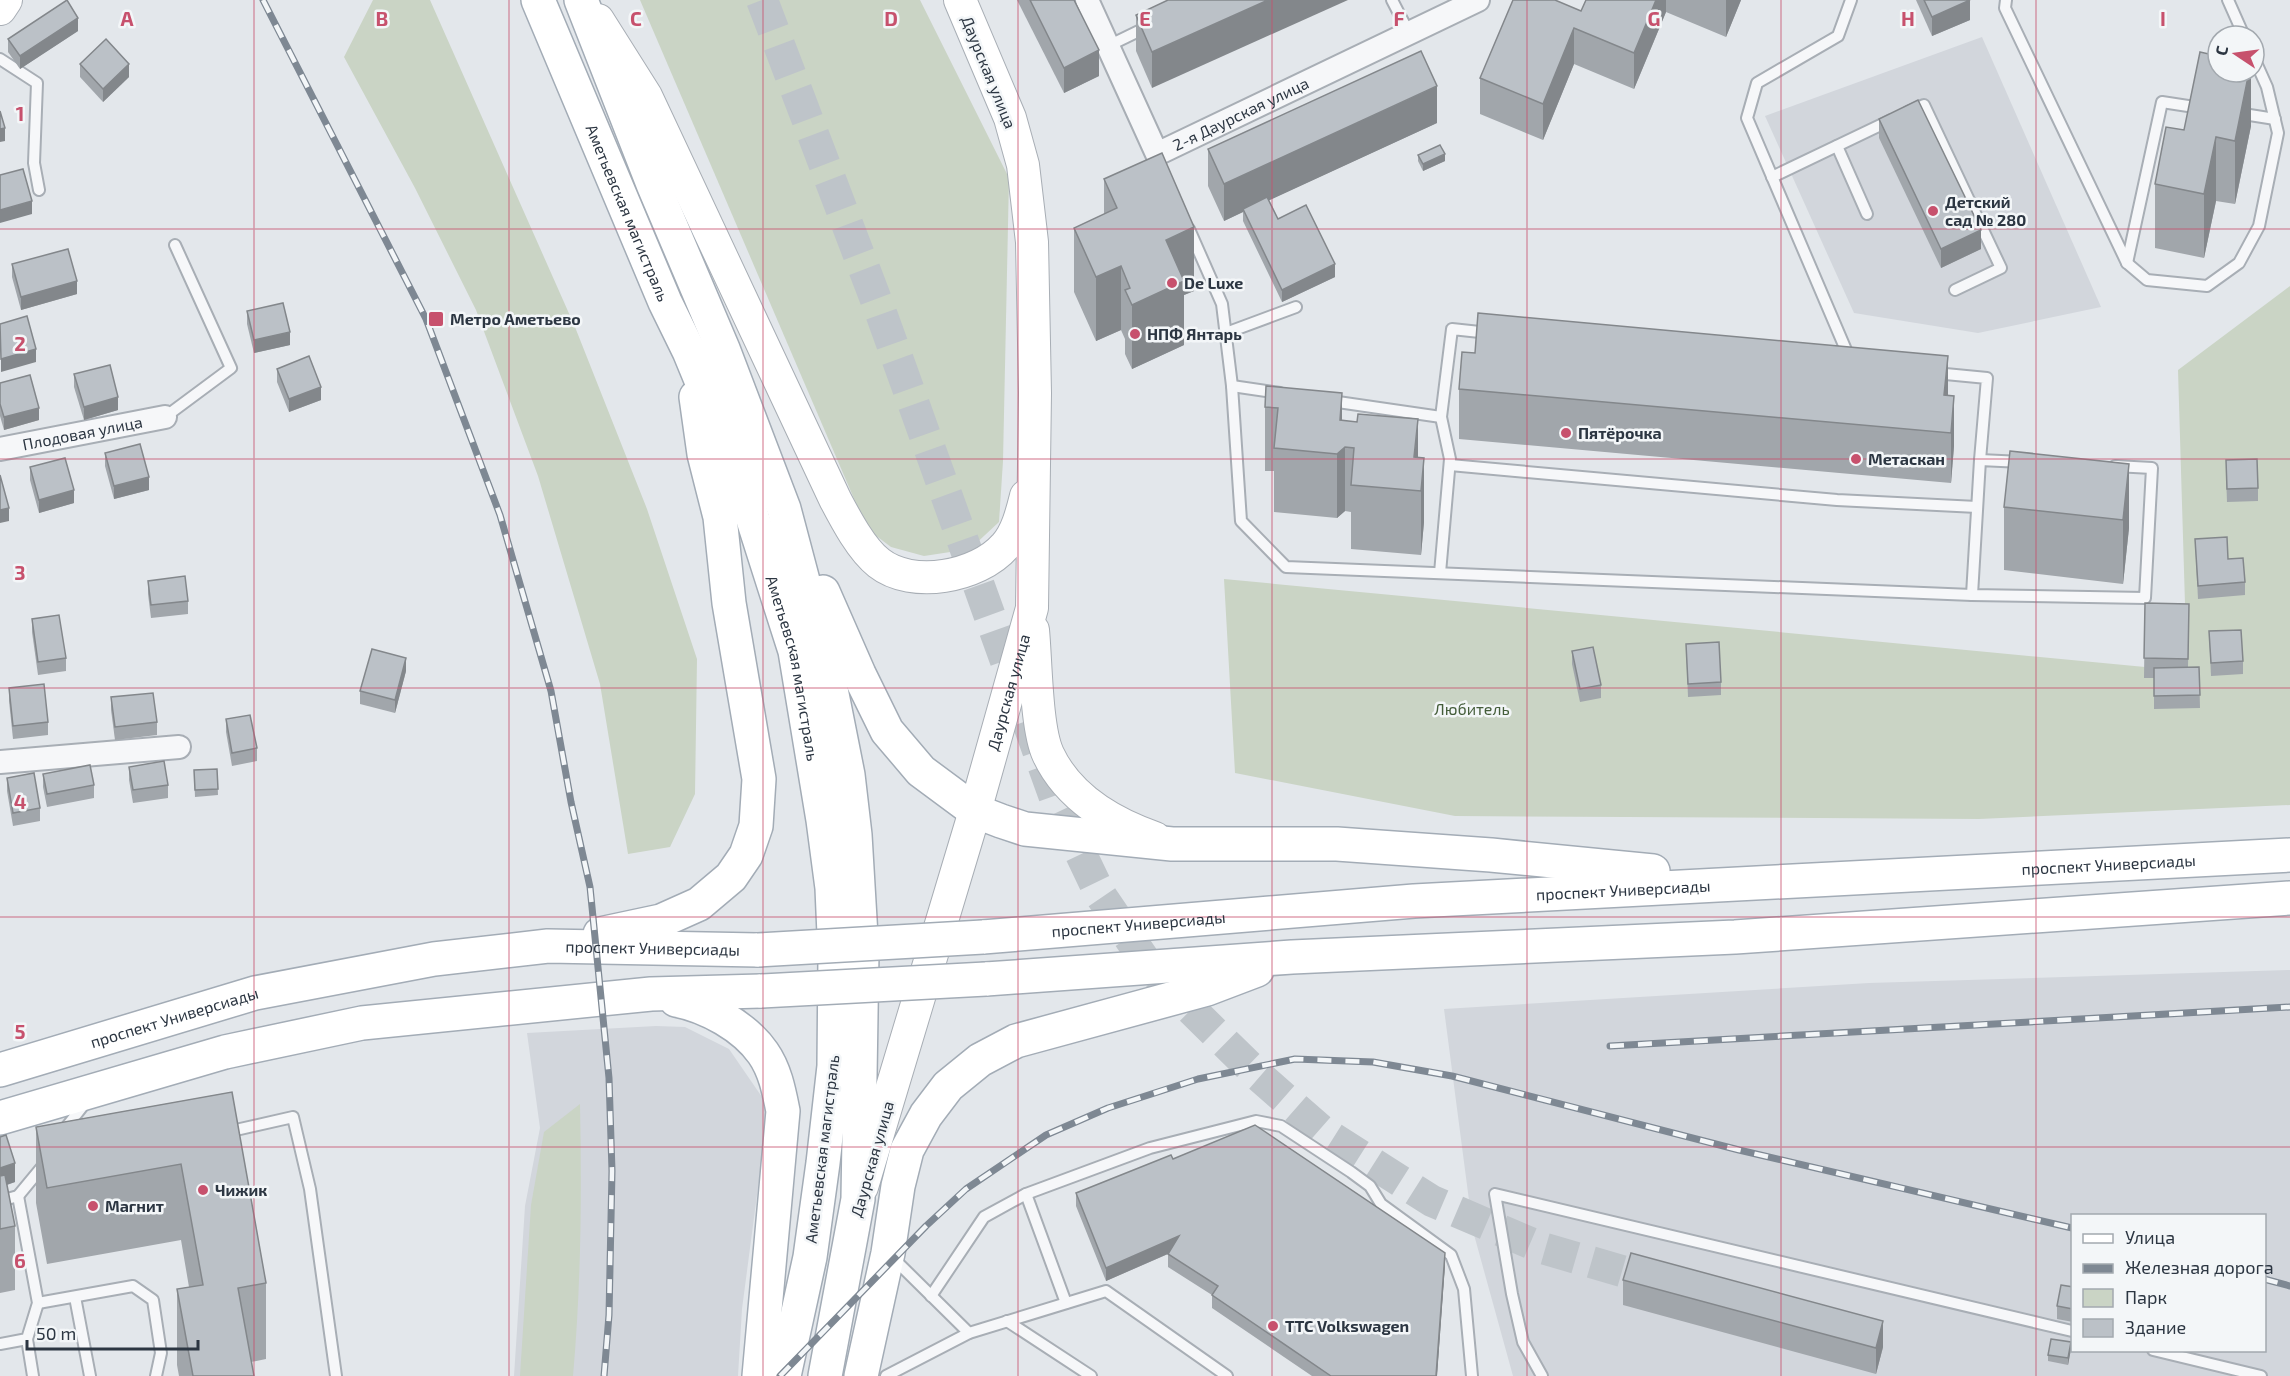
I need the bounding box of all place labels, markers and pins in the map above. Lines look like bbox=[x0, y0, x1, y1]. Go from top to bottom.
place label: Детский сад № 280 bbox=[1945, 192, 2026, 229]
marker: Детский сад № 280 bbox=[1926, 204, 1940, 218]
place label: De Luxe bbox=[1184, 273, 1243, 292]
marker: De Luxe bbox=[1165, 276, 1179, 290]
place label: Метро Аметьево bbox=[450, 309, 581, 328]
marker: Метро Аметьево bbox=[427, 310, 445, 328]
place label: НПФ Янтарь bbox=[1147, 324, 1242, 343]
marker: НПФ Янтарь bbox=[1128, 327, 1142, 341]
place label: Пятёрочка bbox=[1578, 423, 1662, 442]
marker: Пятёрочка bbox=[1559, 426, 1573, 440]
place label: Метаскан bbox=[1868, 449, 1945, 468]
marker: Метаскан bbox=[1849, 452, 1863, 466]
place label: Чижик bbox=[215, 1180, 267, 1199]
marker: Чижик bbox=[196, 1183, 210, 1197]
place label: Магнит bbox=[105, 1196, 164, 1215]
marker: Магнит bbox=[86, 1199, 100, 1213]
place label: ТТС Volkswagen bbox=[1285, 1316, 1409, 1335]
marker: ТТС Volkswagen bbox=[1266, 1319, 1280, 1333]

